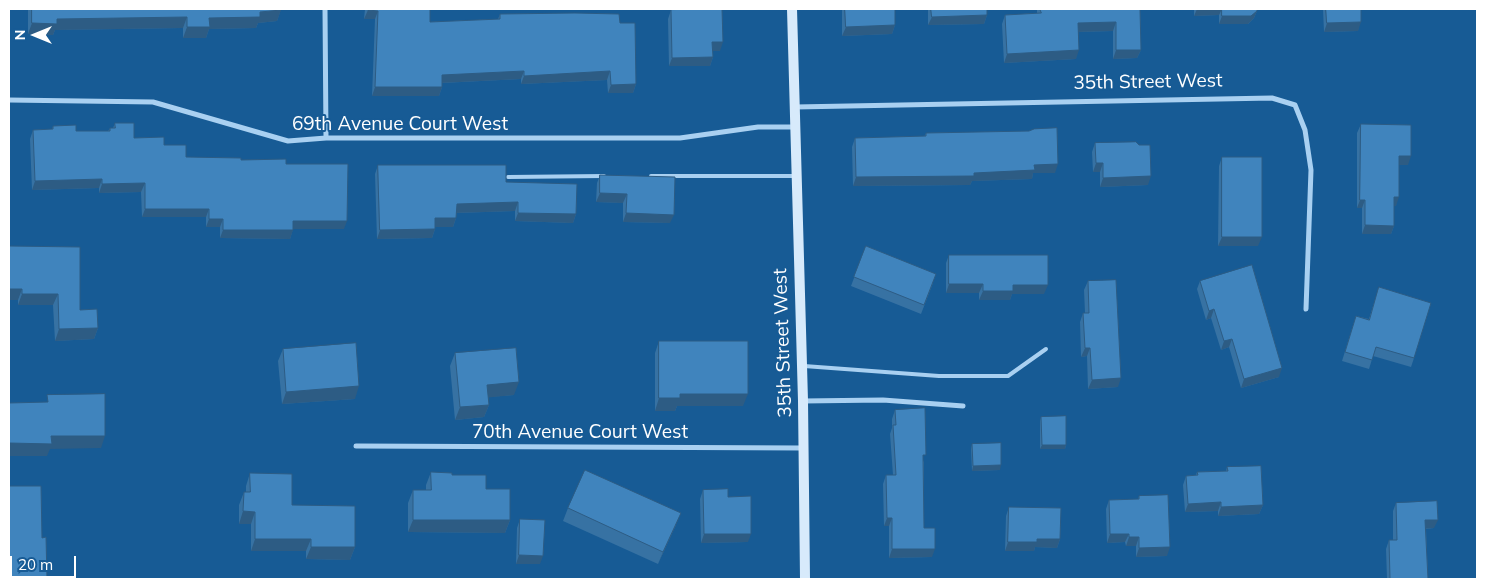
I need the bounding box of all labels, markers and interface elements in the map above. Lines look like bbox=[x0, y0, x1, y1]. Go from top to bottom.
north arrow bbox=[10, 10, 60, 60]
text: N bbox=[11, 30, 29, 40]
street label: 35th Street West bbox=[1073, 69, 1223, 95]
street label: 69th Avenue Court West bbox=[292, 113, 508, 135]
street label: 35th Street West bbox=[769, 268, 797, 418]
street label: 70th Avenue Court West bbox=[472, 421, 688, 443]
scale bar bbox=[12, 546, 79, 578]
text: 20 m bbox=[18, 555, 53, 574]

